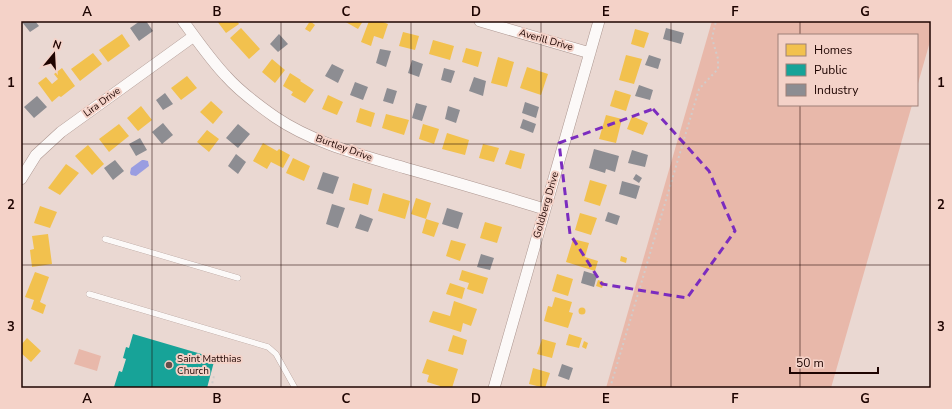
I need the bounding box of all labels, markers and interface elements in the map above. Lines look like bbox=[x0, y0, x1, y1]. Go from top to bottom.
text: A bbox=[82, 3, 92, 21]
text: B bbox=[213, 3, 222, 21]
text: C bbox=[342, 3, 351, 21]
text: D bbox=[471, 3, 481, 21]
text: E bbox=[602, 3, 610, 21]
text: F bbox=[731, 3, 739, 21]
text: G bbox=[860, 3, 870, 21]
street label: Averill Drive bbox=[517, 26, 575, 54]
north arrow bbox=[34, 34, 74, 74]
legend bbox=[778, 34, 918, 106]
text: N bbox=[51, 37, 63, 53]
text: Homes bbox=[814, 42, 852, 58]
text: Public bbox=[814, 62, 848, 78]
text: 1 bbox=[7, 74, 15, 92]
text: 1 bbox=[937, 74, 945, 92]
text: Industry bbox=[814, 82, 859, 98]
street label: Lira Drive bbox=[81, 84, 123, 120]
street label: Burtley Drive bbox=[314, 131, 374, 165]
street label: Goldberg Drive bbox=[530, 170, 562, 240]
text: 2 bbox=[7, 196, 15, 214]
text: 2 bbox=[937, 196, 945, 214]
text: 3 bbox=[7, 318, 15, 336]
text: 3 bbox=[937, 318, 945, 336]
scale bar bbox=[790, 349, 878, 375]
place label: Saint Matthias Church bbox=[177, 352, 242, 378]
text: 50 m bbox=[796, 355, 824, 371]
marker: Saint Matthias Church bbox=[164, 360, 174, 370]
text: A bbox=[82, 390, 92, 408]
text: B bbox=[213, 390, 222, 408]
text: C bbox=[342, 390, 351, 408]
text: D bbox=[471, 390, 481, 408]
text: E bbox=[602, 390, 610, 408]
text: F bbox=[731, 390, 739, 408]
text: G bbox=[860, 390, 870, 408]

